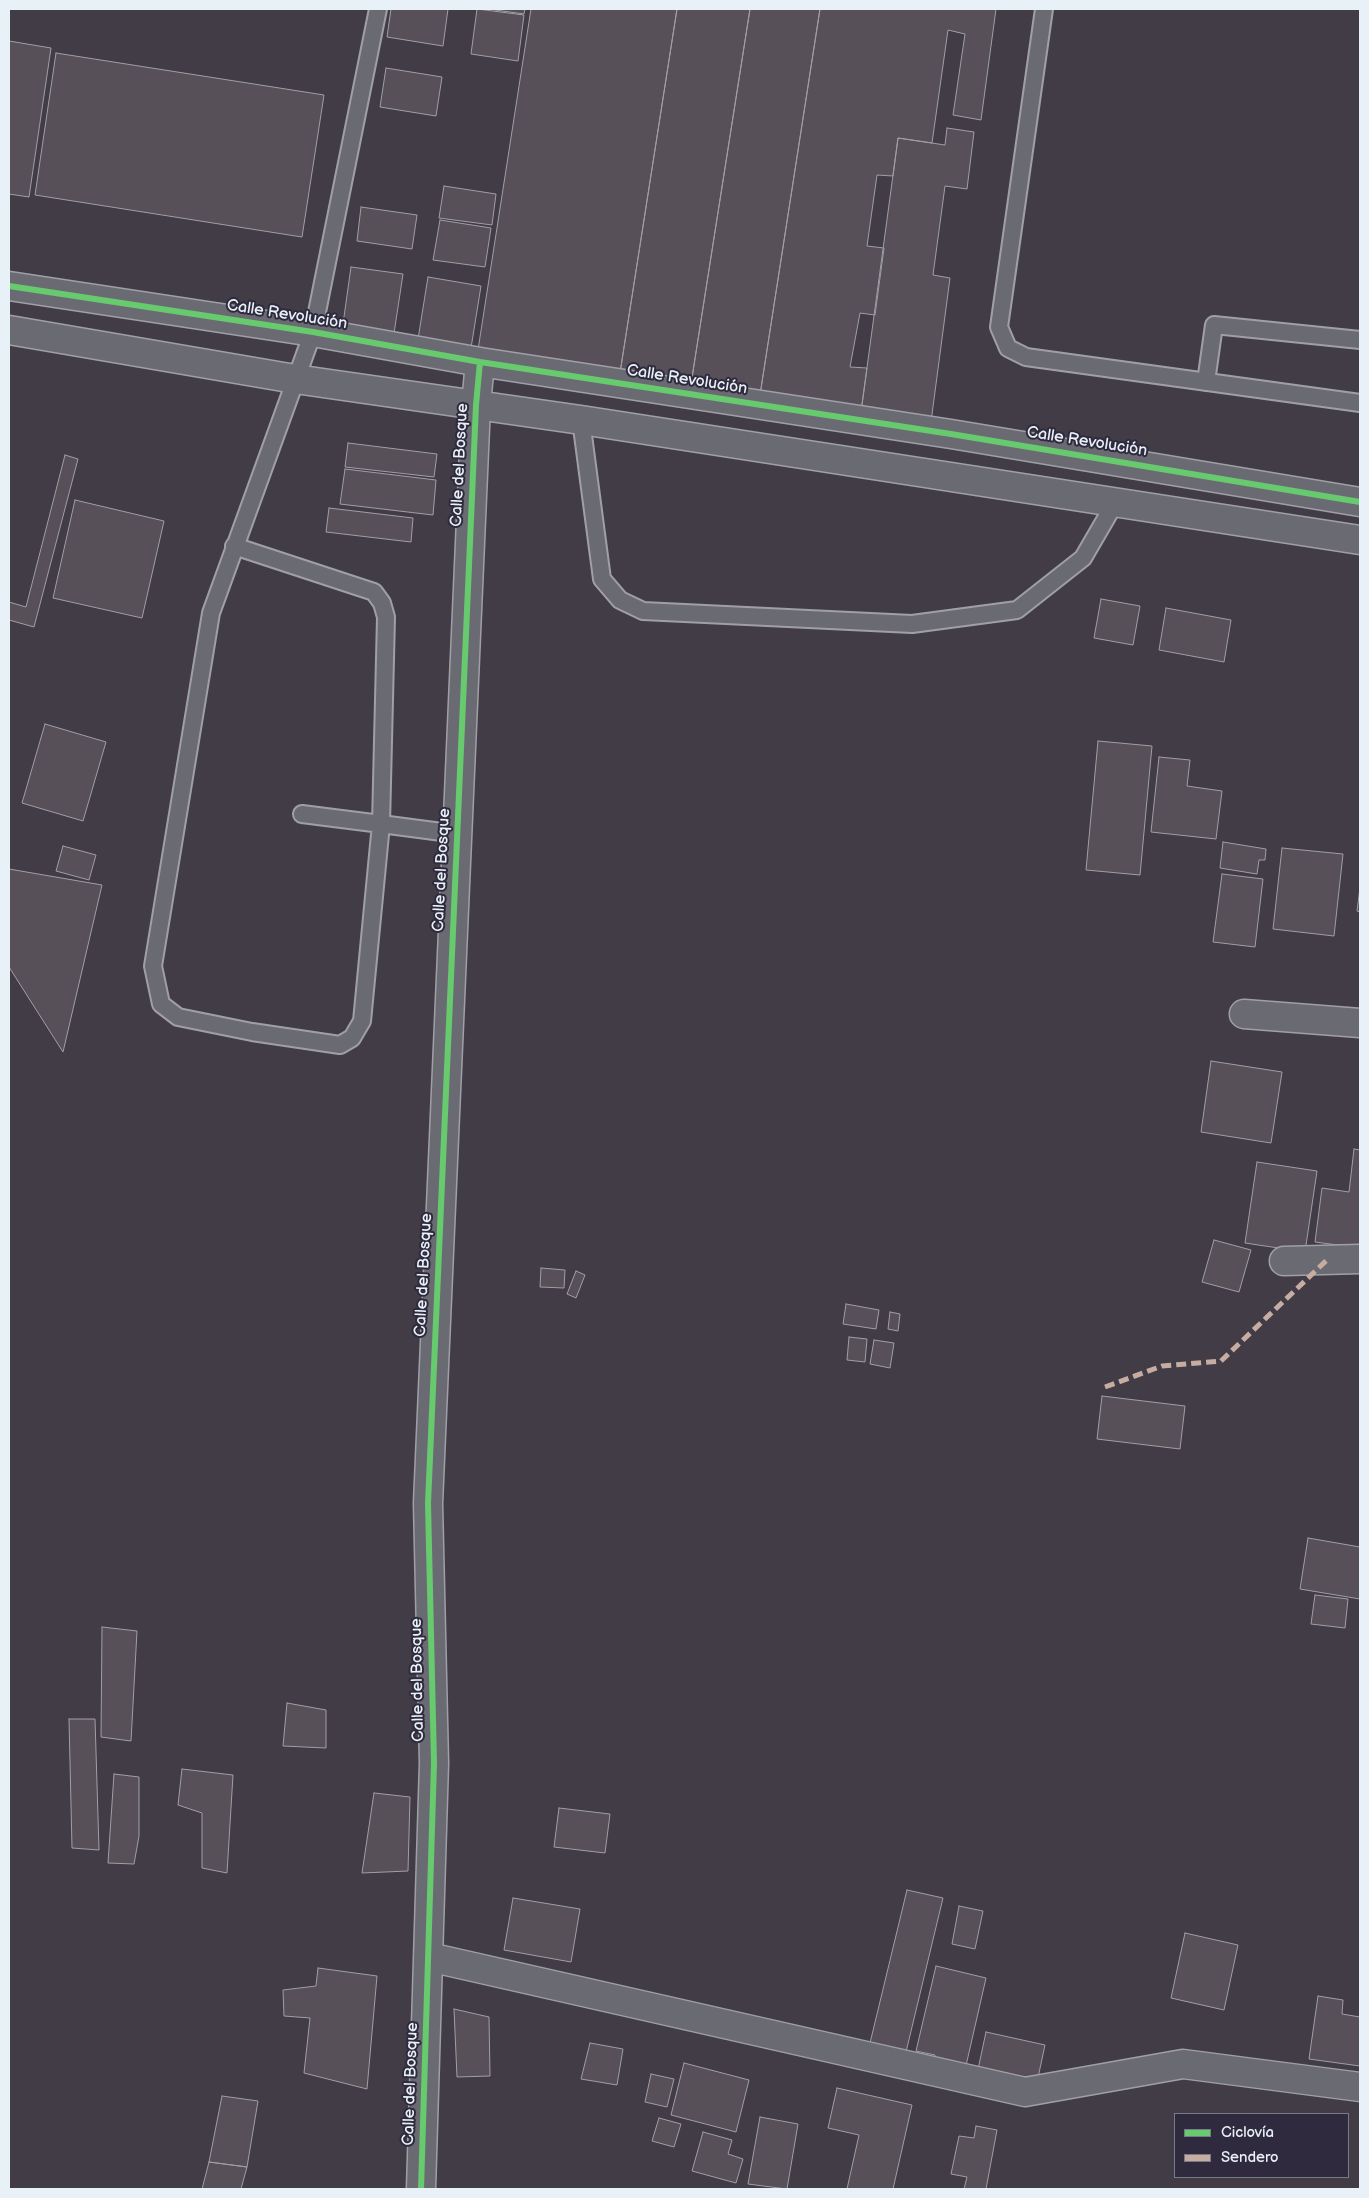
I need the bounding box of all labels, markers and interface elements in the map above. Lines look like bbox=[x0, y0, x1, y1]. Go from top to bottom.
street label: Calle Revolución bbox=[225, 296, 349, 334]
street label: Calle Revolución bbox=[625, 361, 749, 399]
street label: Calle del Bosque bbox=[447, 403, 473, 527]
street label: Calle Revolución bbox=[1025, 423, 1149, 461]
street label: Calle del Bosque bbox=[429, 808, 455, 932]
street label: Calle del Bosque bbox=[411, 1213, 437, 1337]
street label: Calle del Bosque bbox=[407, 1618, 429, 1742]
street label: Calle del Bosque bbox=[399, 2022, 423, 2146]
legend bbox=[1174, 2113, 1349, 2178]
text: Ciclovía bbox=[1221, 2123, 1274, 2142]
text: Sendero bbox=[1221, 2148, 1279, 2167]

